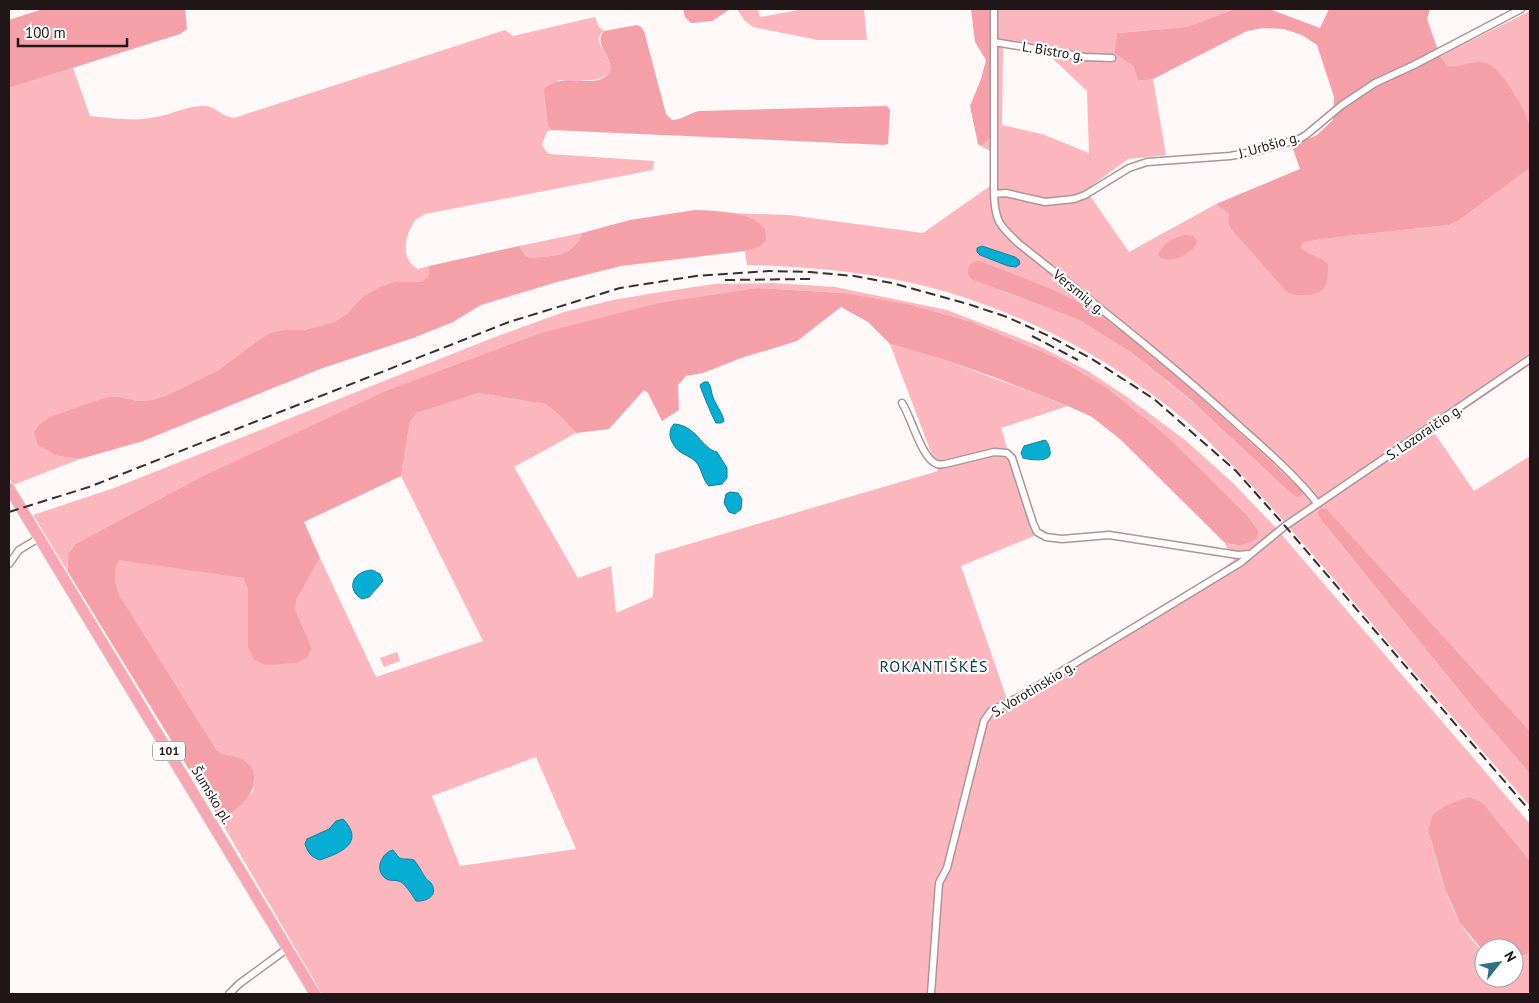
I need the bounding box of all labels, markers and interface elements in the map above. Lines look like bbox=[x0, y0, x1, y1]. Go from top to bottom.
scale bar bbox=[18, 15, 126, 47]
text: 100 m bbox=[25, 23, 66, 42]
street label: L. Bistro g. bbox=[1021, 37, 1085, 65]
street label: J. Urbšio g. bbox=[1235, 128, 1302, 163]
street label: Versmių g. bbox=[1049, 265, 1109, 318]
street label: S. Lozoraičio g. bbox=[1383, 400, 1465, 464]
district label: ROKANTIŠKĖS bbox=[879, 656, 989, 676]
street label: S. Vorotinskio g. bbox=[988, 657, 1078, 721]
road number: 101 bbox=[153, 741, 185, 760]
street label: Šumsko pl. bbox=[188, 763, 236, 827]
north arrow bbox=[1474, 938, 1524, 988]
text: N bbox=[1500, 948, 1520, 965]

